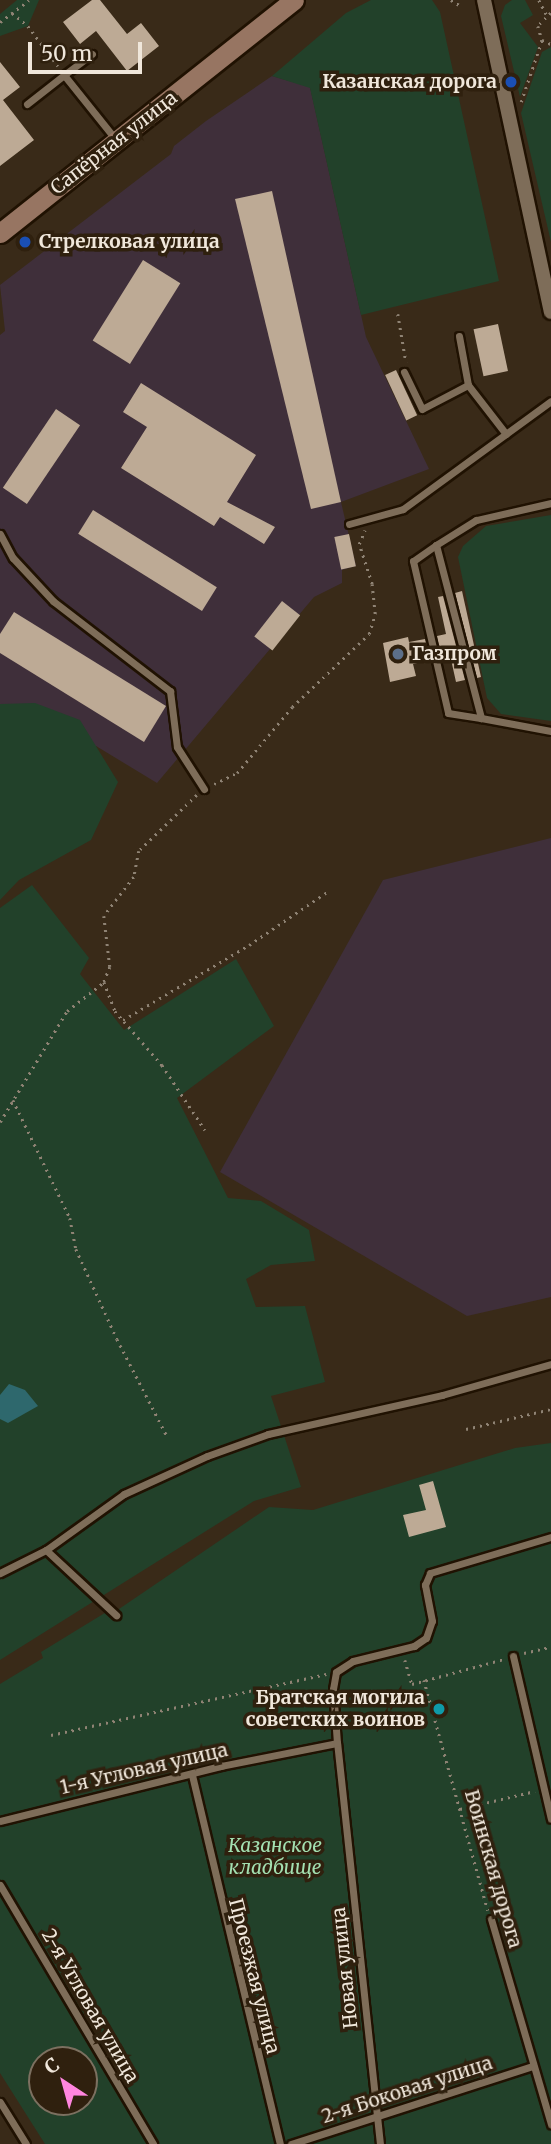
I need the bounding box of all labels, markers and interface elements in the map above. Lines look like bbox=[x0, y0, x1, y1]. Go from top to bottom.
scale bar bbox=[32, 28, 145, 72]
text: 50 m bbox=[41, 40, 92, 67]
place label: Казанская дорога bbox=[322, 71, 497, 93]
marker: Казанская дорога bbox=[503, 74, 519, 90]
street label: Сапёрная улица bbox=[46, 87, 182, 199]
place label: Стрелковая улица bbox=[39, 231, 220, 253]
marker: Стрелковая улица bbox=[17, 234, 33, 250]
place label: Газпром bbox=[412, 643, 497, 665]
marker: Газпром bbox=[390, 646, 406, 662]
place label: Братская могила советских воинов bbox=[246, 1687, 425, 1731]
marker: Братская могила советских воинов bbox=[431, 1701, 447, 1717]
street label: 1-я Угловая улица bbox=[58, 1739, 230, 1799]
street label: Воинская дорога bbox=[460, 1787, 526, 1951]
park label: Казанское кладбище bbox=[228, 1835, 322, 1879]
street label: Проезжая улица bbox=[224, 1896, 284, 2056]
street label: Новая улица bbox=[327, 1906, 363, 2030]
street label: 2-я Угловая улица bbox=[37, 1925, 143, 2087]
north arrow bbox=[28, 2046, 98, 2116]
text: С bbox=[40, 2052, 64, 2079]
street label: 2-я Боковая улица bbox=[319, 2052, 495, 2128]

